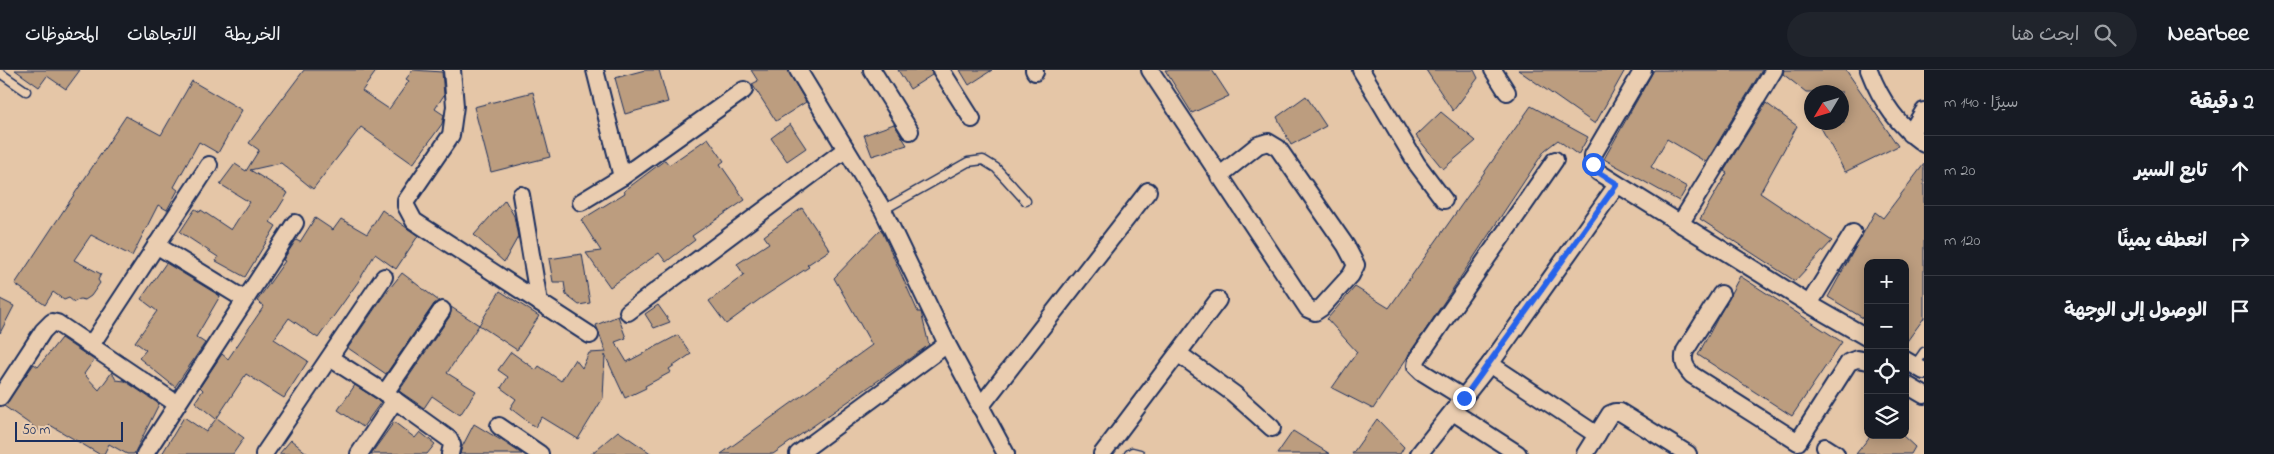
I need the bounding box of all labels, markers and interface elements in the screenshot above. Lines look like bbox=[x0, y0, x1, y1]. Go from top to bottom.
search box bbox=[1787, 12, 2137, 57]
text: Nearbee bbox=[2167, 17, 2249, 52]
icon: search bbox=[2091, 21, 2119, 49]
text: ابحث هنا bbox=[2011, 22, 2079, 49]
text: المحفوظات bbox=[25, 23, 99, 49]
text: الاتجاهات bbox=[127, 23, 197, 49]
text: الخريطة bbox=[225, 23, 281, 49]
north arrow bbox=[1804, 85, 1849, 130]
text: 2 دقيقة bbox=[2190, 88, 2254, 118]
text: سيرًا · 140 m bbox=[1944, 91, 2018, 115]
route start bbox=[1582, 153, 1605, 176]
icon: ahead bbox=[2226, 157, 2254, 185]
text: تابع السير bbox=[2135, 158, 2207, 185]
text: 20 m bbox=[1944, 159, 1975, 183]
icon: right bbox=[2226, 227, 2254, 255]
text: انعطف يمينًا bbox=[2117, 228, 2207, 255]
text: 120 m bbox=[1944, 229, 1980, 253]
map controls bbox=[1864, 259, 1909, 439]
button: + bbox=[1864, 259, 1909, 304]
icon: arrive bbox=[2226, 297, 2254, 325]
text: الوصول إلى الوجهة bbox=[2064, 298, 2207, 325]
button: − bbox=[1864, 304, 1909, 349]
button: locate bbox=[1864, 349, 1909, 394]
route end bbox=[1453, 387, 1476, 410]
button: layers bbox=[1864, 394, 1909, 439]
scale bar bbox=[15, 419, 122, 442]
text: 50 m bbox=[22, 420, 50, 441]

